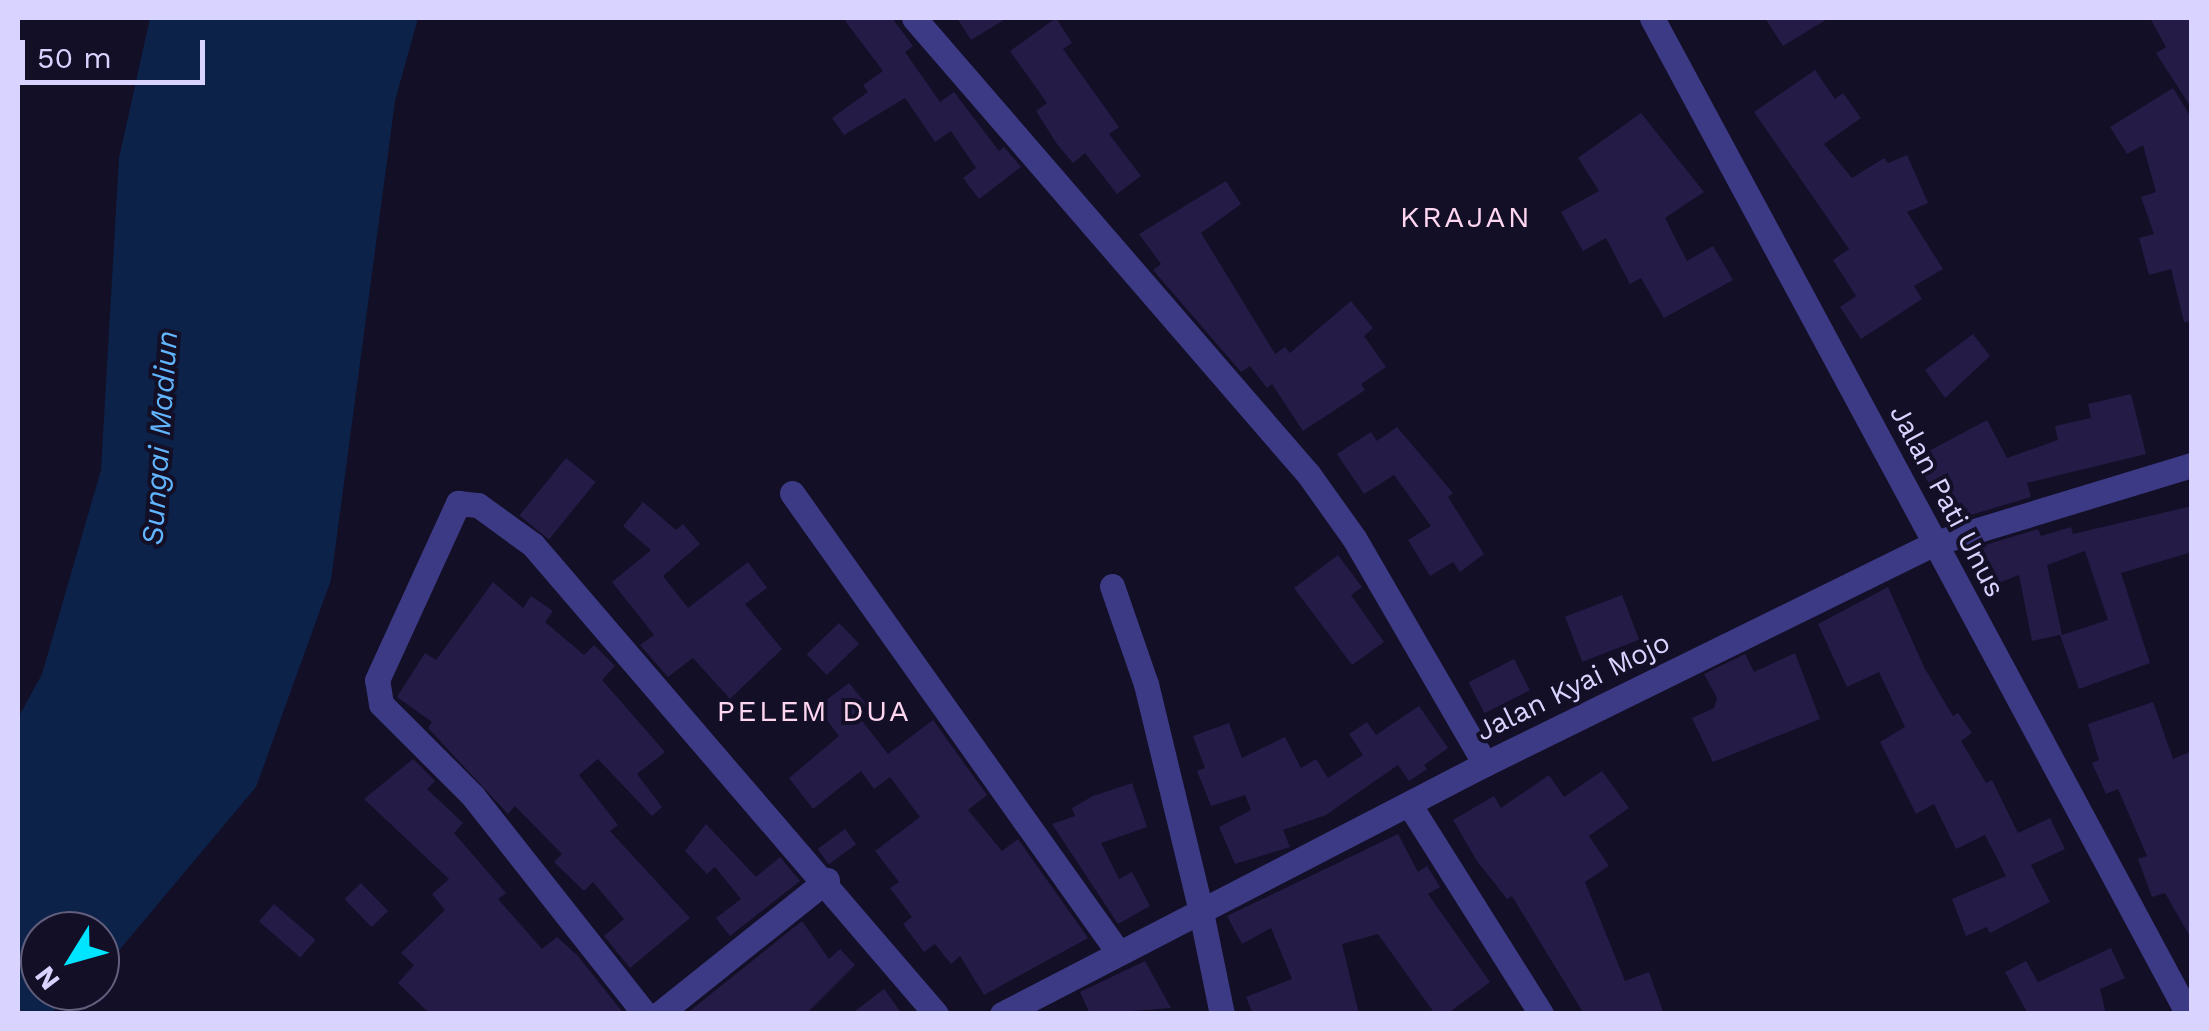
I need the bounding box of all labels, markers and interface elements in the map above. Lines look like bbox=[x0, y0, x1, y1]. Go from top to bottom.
scale bar bbox=[25, 20, 210, 82]
text: 50 m bbox=[37, 40, 112, 75]
district label: KRAJAN bbox=[1400, 199, 1532, 235]
water label: Sungai Madiun bbox=[135, 329, 185, 547]
street label: Jalan Pati Unus bbox=[1882, 399, 2012, 603]
street label: Jalan Kyai Mojo bbox=[1471, 626, 1675, 748]
district label: PELEM DUA bbox=[717, 693, 911, 729]
north arrow bbox=[20, 911, 120, 1011]
text: N bbox=[28, 960, 67, 996]

